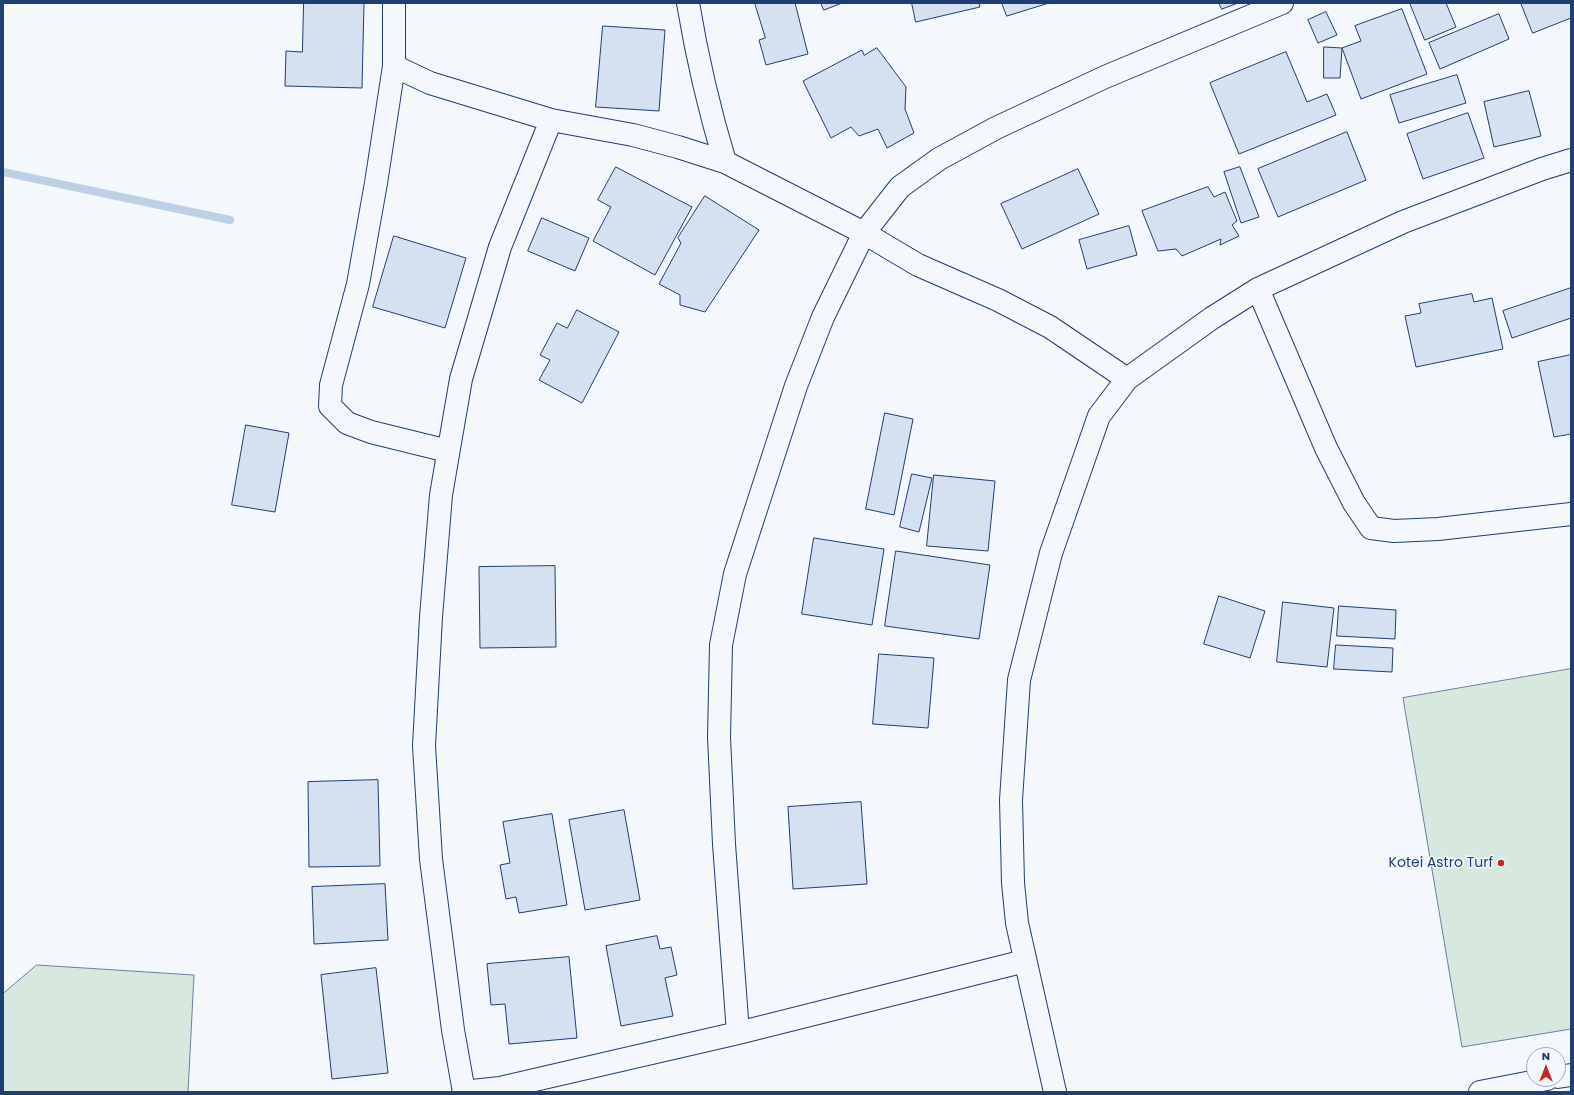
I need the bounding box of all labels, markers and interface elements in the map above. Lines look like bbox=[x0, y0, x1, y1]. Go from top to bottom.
place label: Kotei Astro Turf bbox=[1389, 855, 1493, 871]
marker: Kotei Astro Turf bbox=[1496, 858, 1506, 868]
north arrow bbox=[1526, 1047, 1566, 1087]
text: N bbox=[1542, 1048, 1550, 1064]

